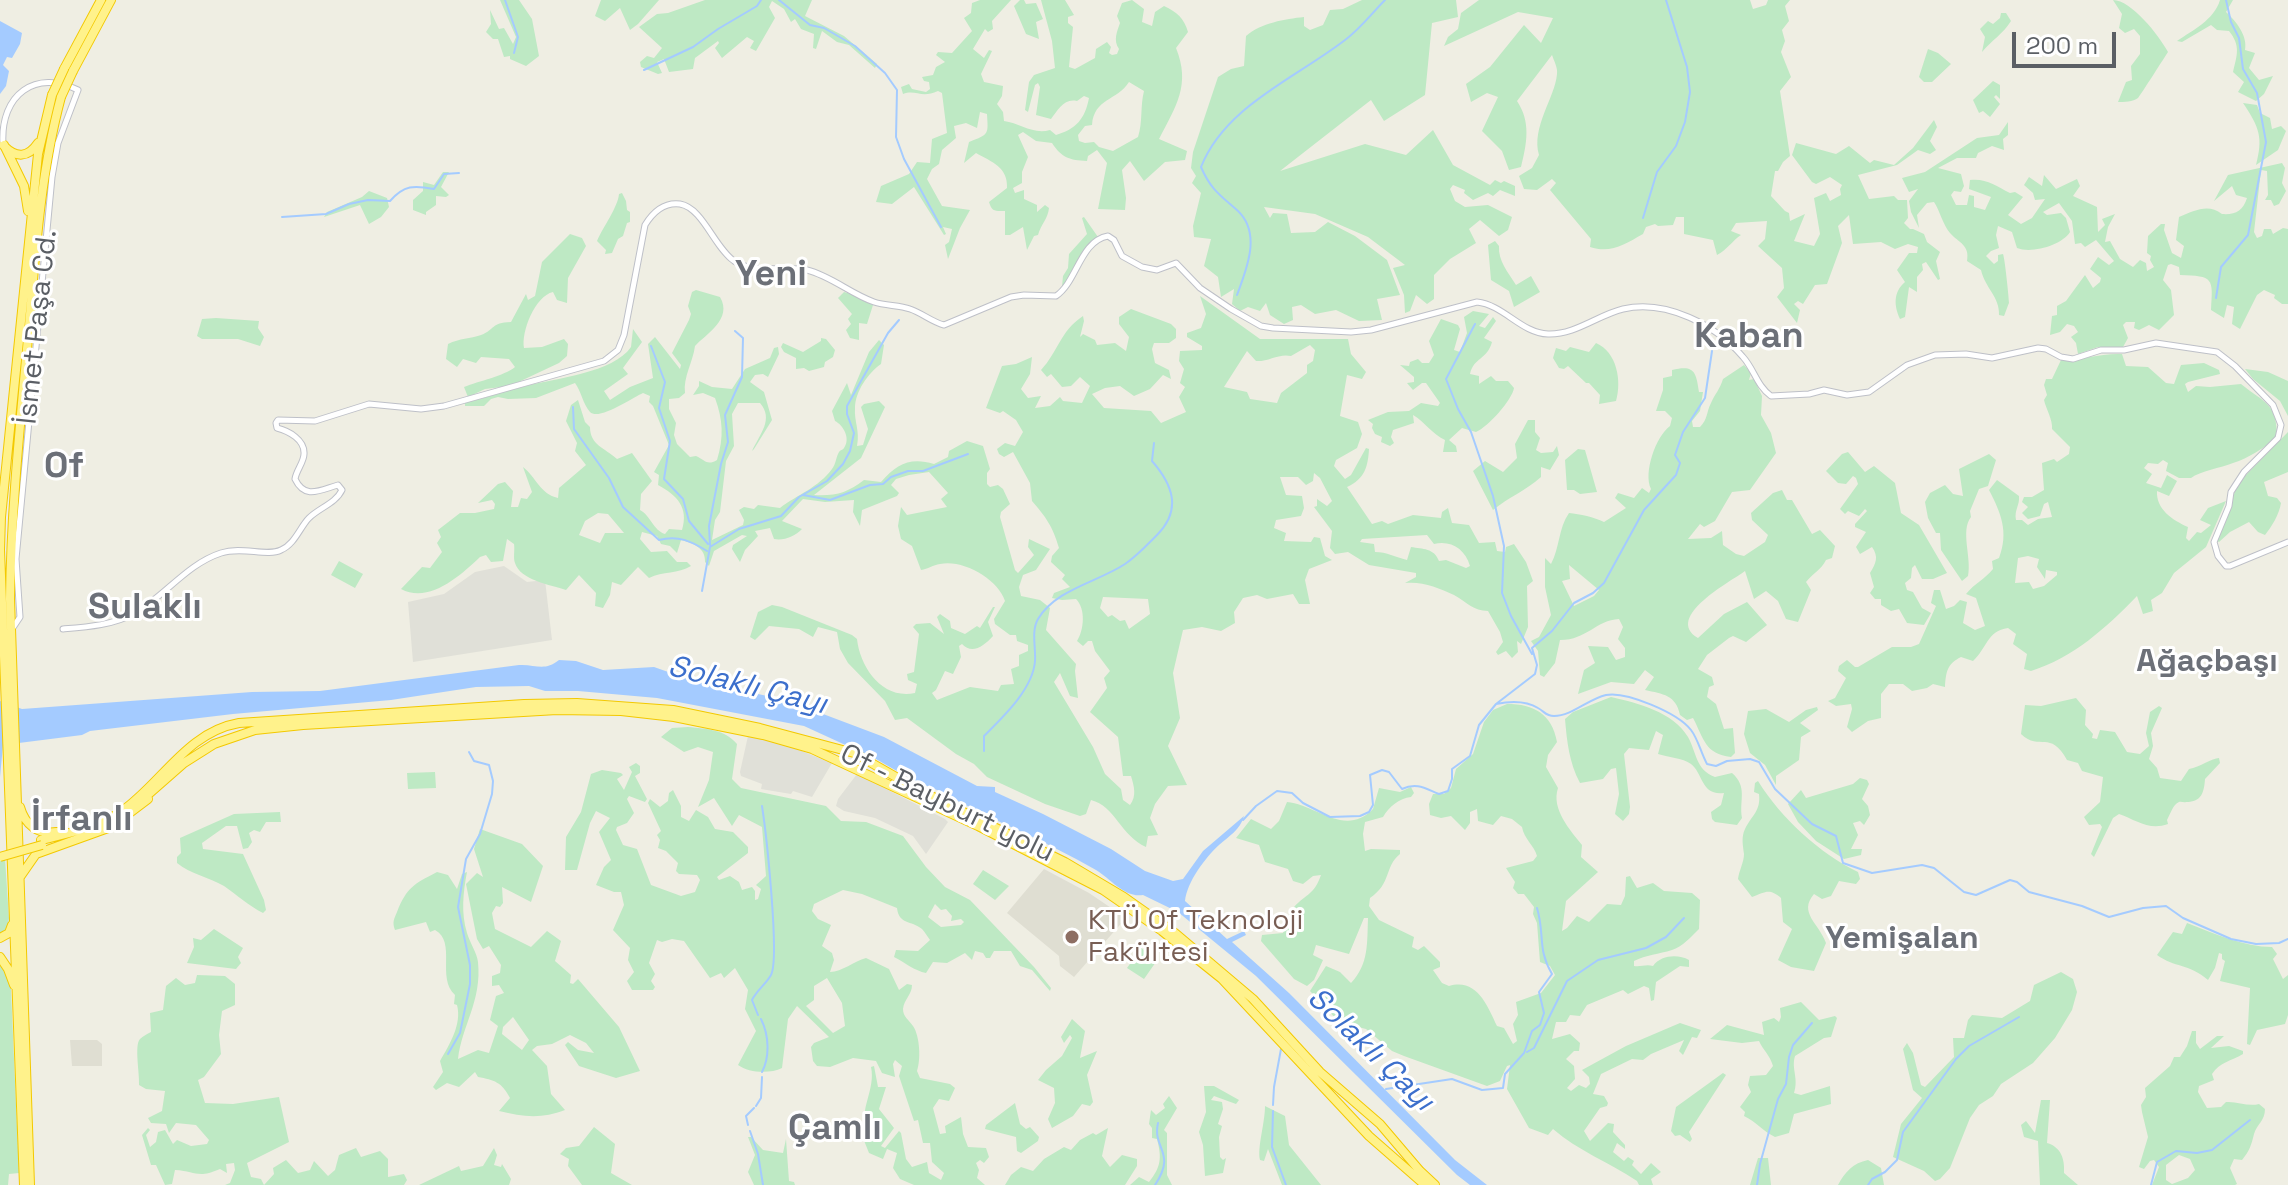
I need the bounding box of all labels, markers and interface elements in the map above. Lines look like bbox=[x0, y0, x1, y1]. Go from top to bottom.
scale bar bbox=[2016, 16, 2120, 66]
text: 200 m bbox=[2026, 30, 2098, 61]
street label: İsmet Paşa Cd. bbox=[11, 228, 65, 426]
district label: Yeni bbox=[735, 253, 807, 297]
district label: Kaban bbox=[1694, 315, 1804, 359]
district label: Of bbox=[44, 445, 84, 489]
district label: Sulaklı bbox=[88, 586, 202, 630]
district label: Ağaçbaşı bbox=[2136, 643, 2278, 681]
water label: Solaklı Çayı bbox=[664, 649, 830, 723]
street label: Of - Bayburt yolu bbox=[835, 738, 1059, 870]
district label: İrfanlı bbox=[31, 798, 133, 842]
place label: KTÜ Of Teknoloji Fakültesi bbox=[1088, 904, 1303, 970]
district label: Yemişalan bbox=[1825, 920, 1979, 958]
marker: KTÜ Of Teknoloji Fakültesi bbox=[1063, 928, 1081, 946]
water label: Solaklı Çayı bbox=[1299, 981, 1441, 1119]
district label: Çamlı bbox=[788, 1107, 882, 1151]

